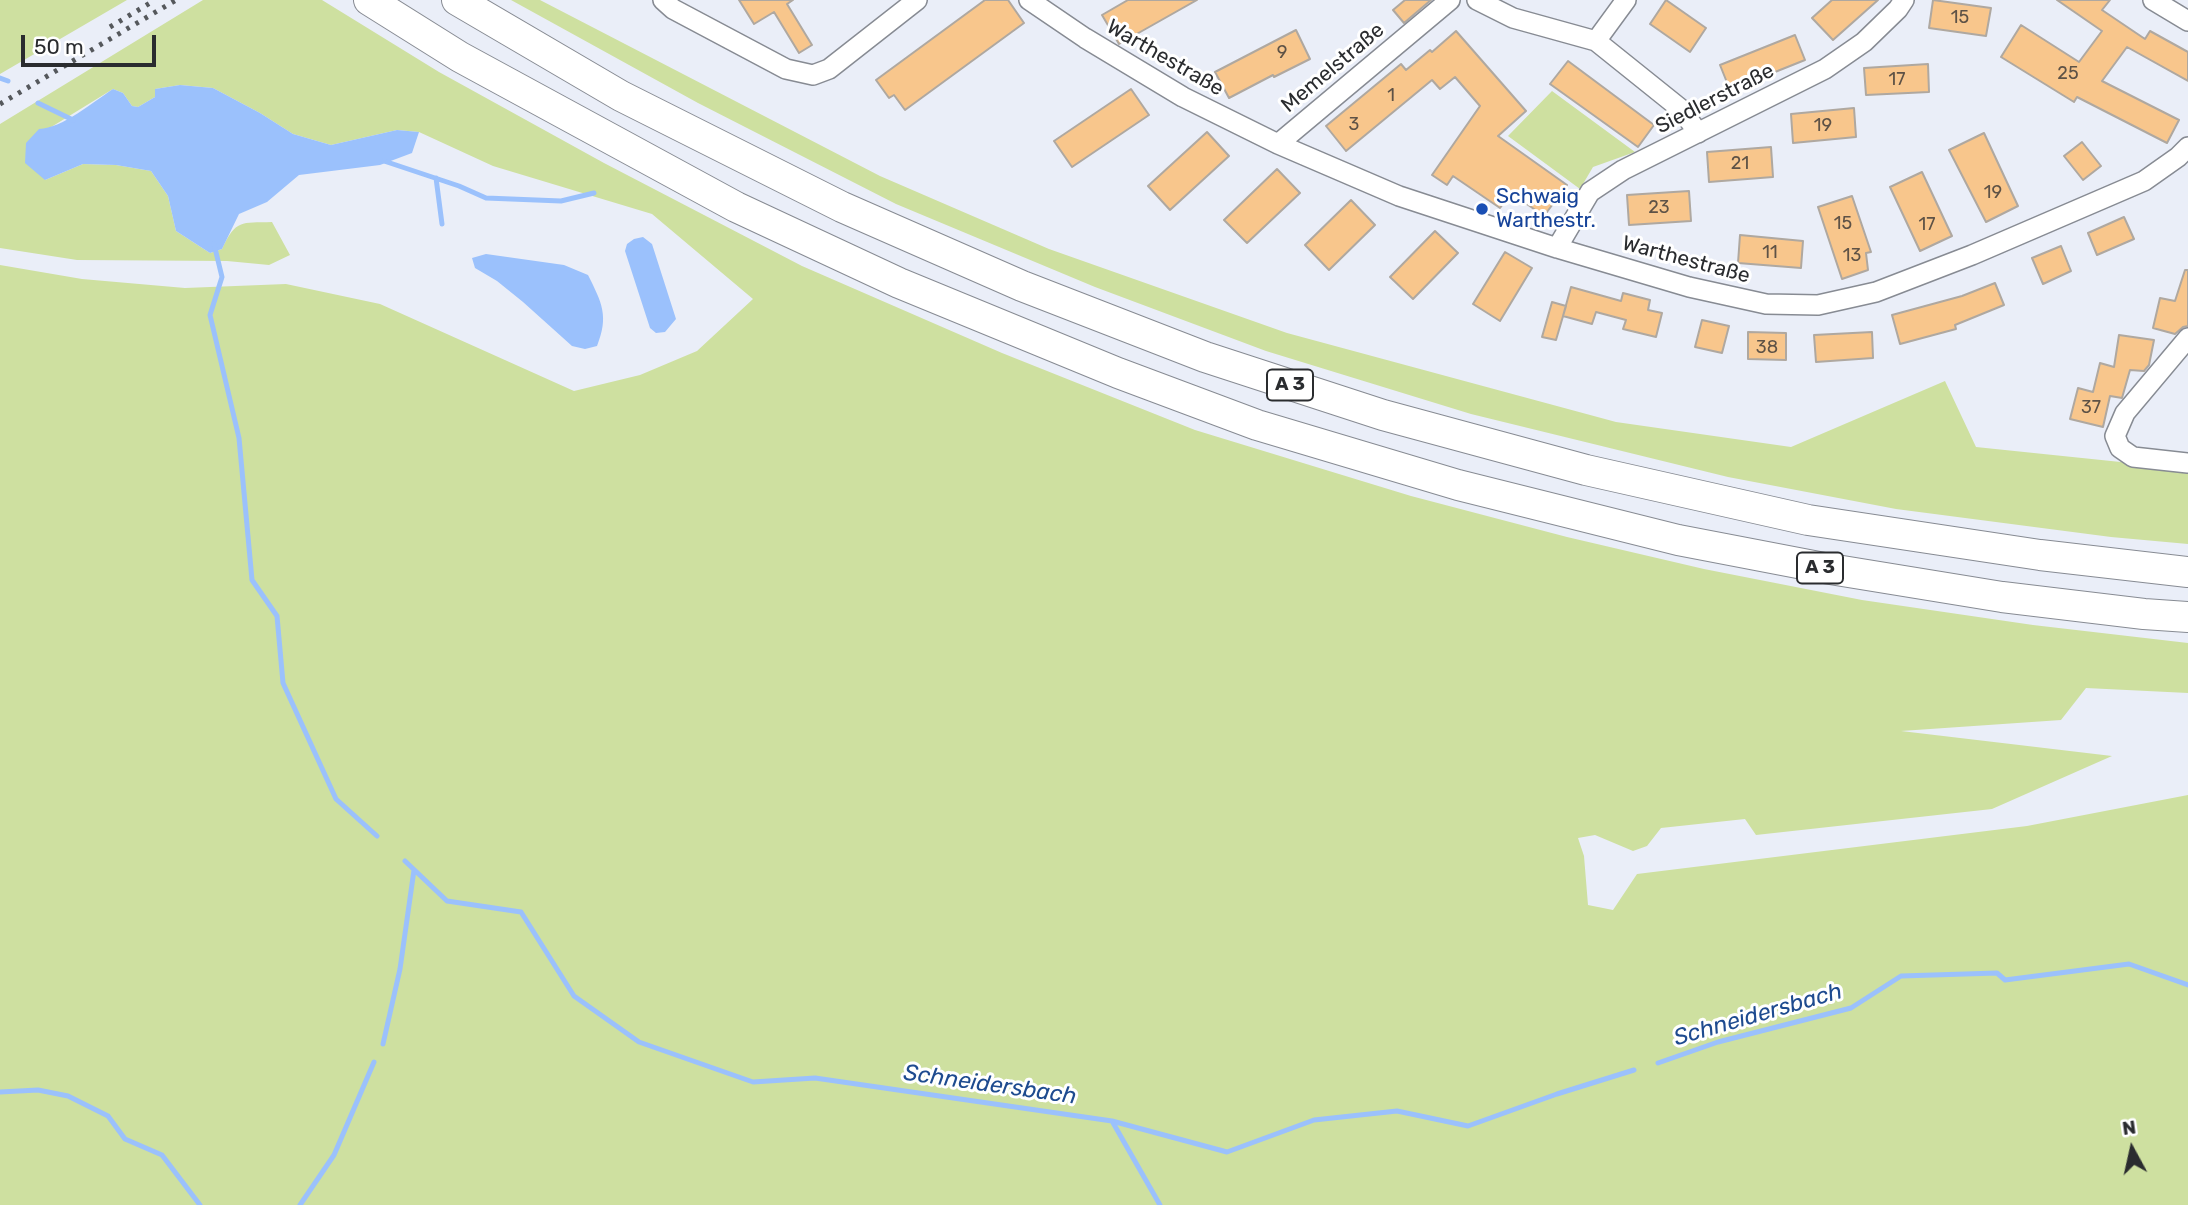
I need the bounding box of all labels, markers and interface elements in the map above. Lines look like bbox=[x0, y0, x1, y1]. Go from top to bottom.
house number: 15 bbox=[1951, 7, 1969, 29]
street label: Warthestraße bbox=[1102, 14, 1228, 102]
street label: Memelstraße bbox=[1276, 18, 1390, 118]
scale bar bbox=[24, 21, 159, 65]
text: 50 m bbox=[34, 34, 84, 59]
house number: 9 bbox=[1277, 42, 1287, 64]
street label: Siedlerstraße bbox=[1652, 58, 1778, 140]
house number: 25 bbox=[2057, 63, 2079, 85]
house number: 17 bbox=[1889, 69, 1905, 91]
house number: 1 bbox=[1387, 85, 1395, 107]
house number: 3 bbox=[1349, 114, 1359, 136]
house number: 19 bbox=[1814, 115, 1832, 137]
house number: 21 bbox=[1731, 153, 1749, 175]
house number: 19 bbox=[1984, 182, 2002, 204]
place label: Schwaig Warthestr. bbox=[1496, 184, 1596, 234]
house number: 23 bbox=[1648, 197, 1670, 219]
marker: Schwaig Warthestr. bbox=[1474, 201, 1490, 217]
house number: 15 bbox=[1834, 213, 1852, 235]
house number: 17 bbox=[1919, 214, 1935, 236]
street label: Warthestraße bbox=[1619, 231, 1753, 289]
house number: 11 bbox=[1762, 242, 1778, 264]
house number: 13 bbox=[1843, 245, 1861, 267]
house number: 38 bbox=[1756, 337, 1778, 359]
road number: A 3 bbox=[1267, 370, 1313, 400]
house number: 37 bbox=[2081, 397, 2101, 419]
road number: A 3 bbox=[1797, 552, 1843, 583]
water label: Schneidersbach bbox=[1670, 978, 1846, 1052]
water label: Schneidersbach bbox=[902, 1059, 1078, 1111]
north arrow bbox=[2097, 1114, 2167, 1184]
text: N bbox=[2121, 1115, 2137, 1140]

